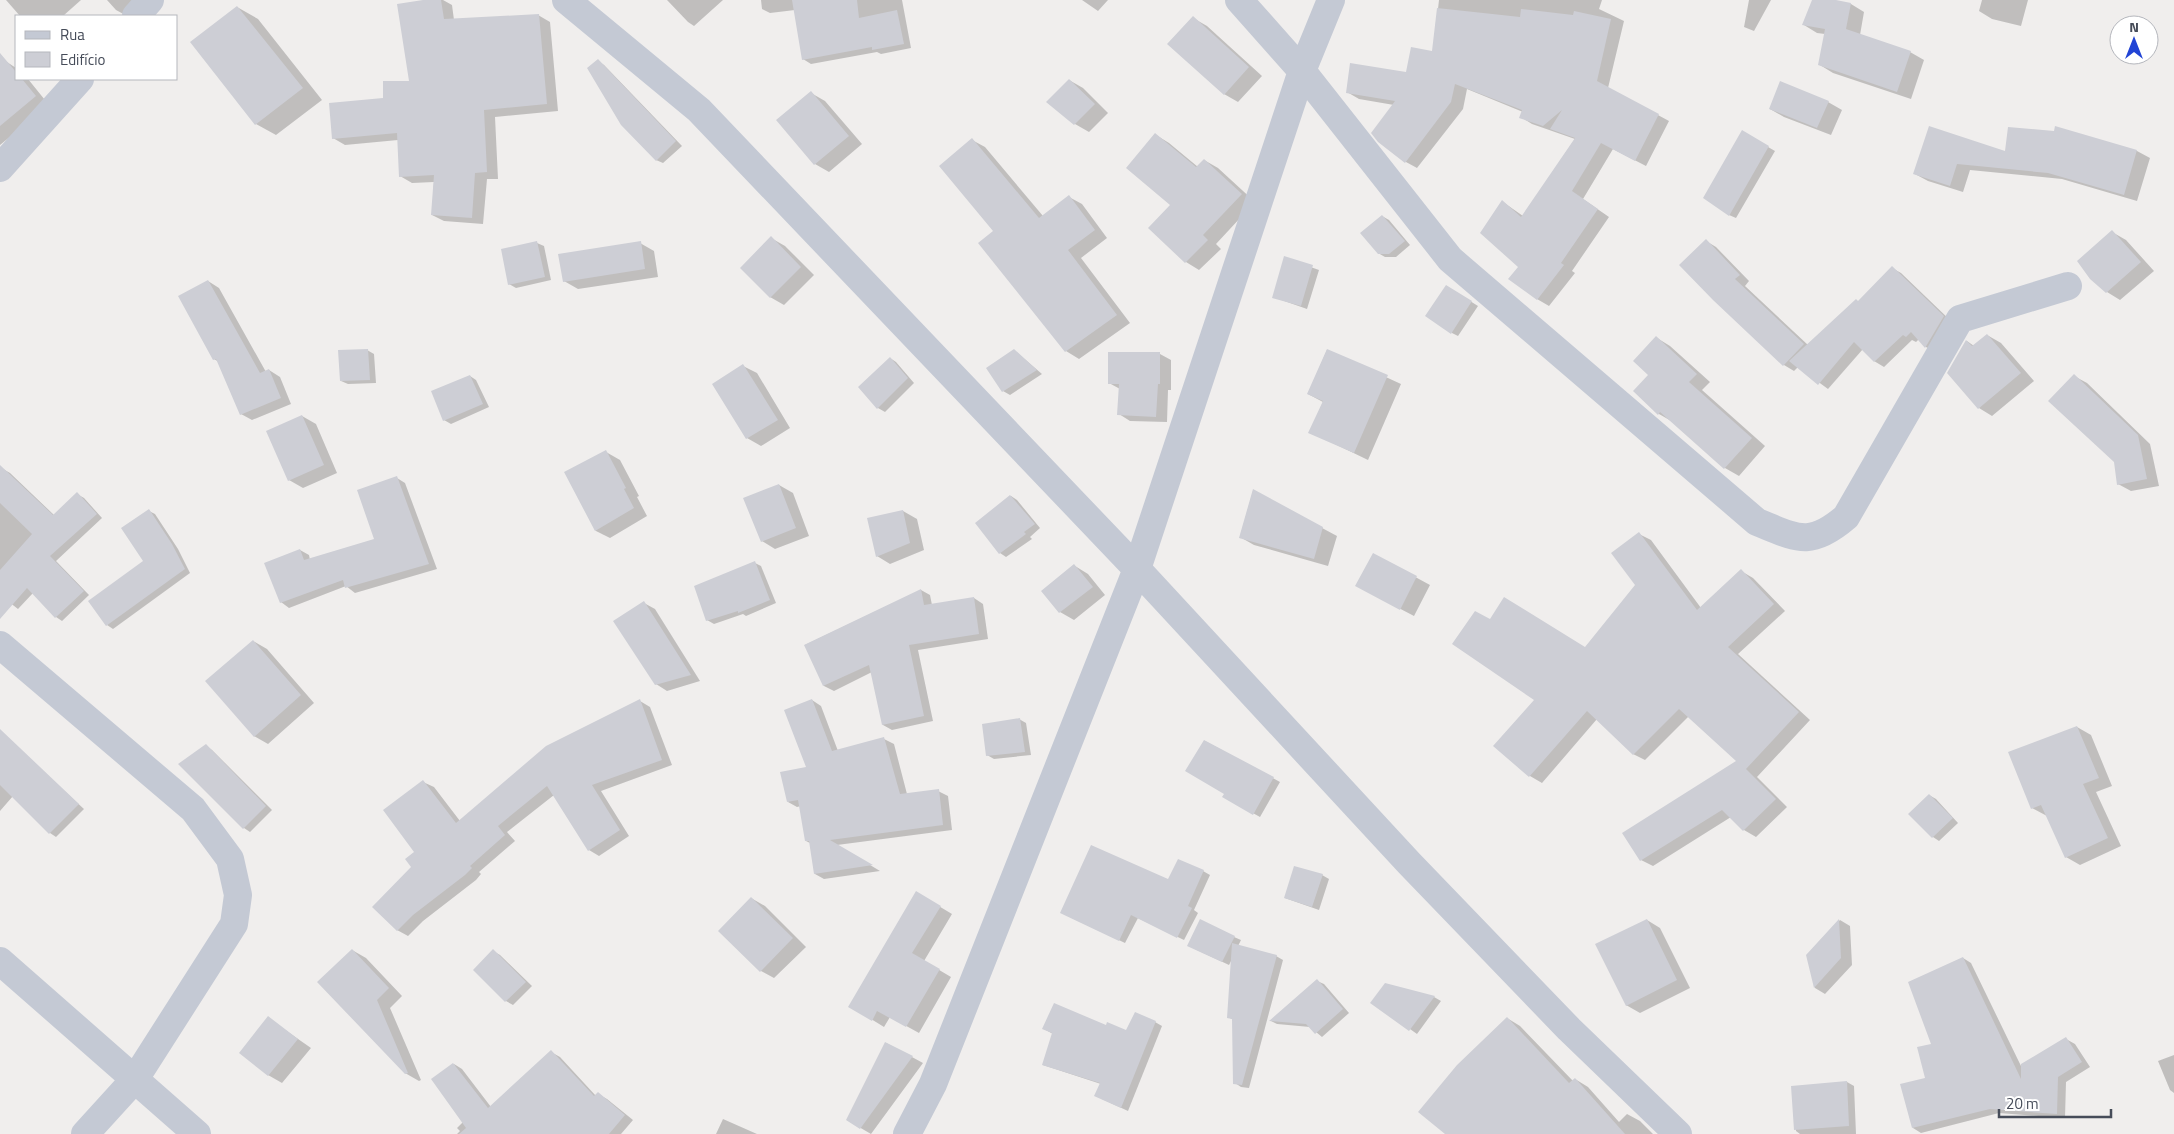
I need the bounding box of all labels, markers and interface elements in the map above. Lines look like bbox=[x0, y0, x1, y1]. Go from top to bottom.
legend bbox=[15, 15, 178, 80]
north arrow bbox=[2109, 15, 2159, 65]
text: N bbox=[2129, 16, 2139, 37]
text: Rua bbox=[60, 23, 85, 46]
text: Edifício bbox=[60, 48, 105, 71]
scale bar bbox=[1999, 1086, 2112, 1118]
text: 20 m bbox=[2006, 1092, 2039, 1115]

